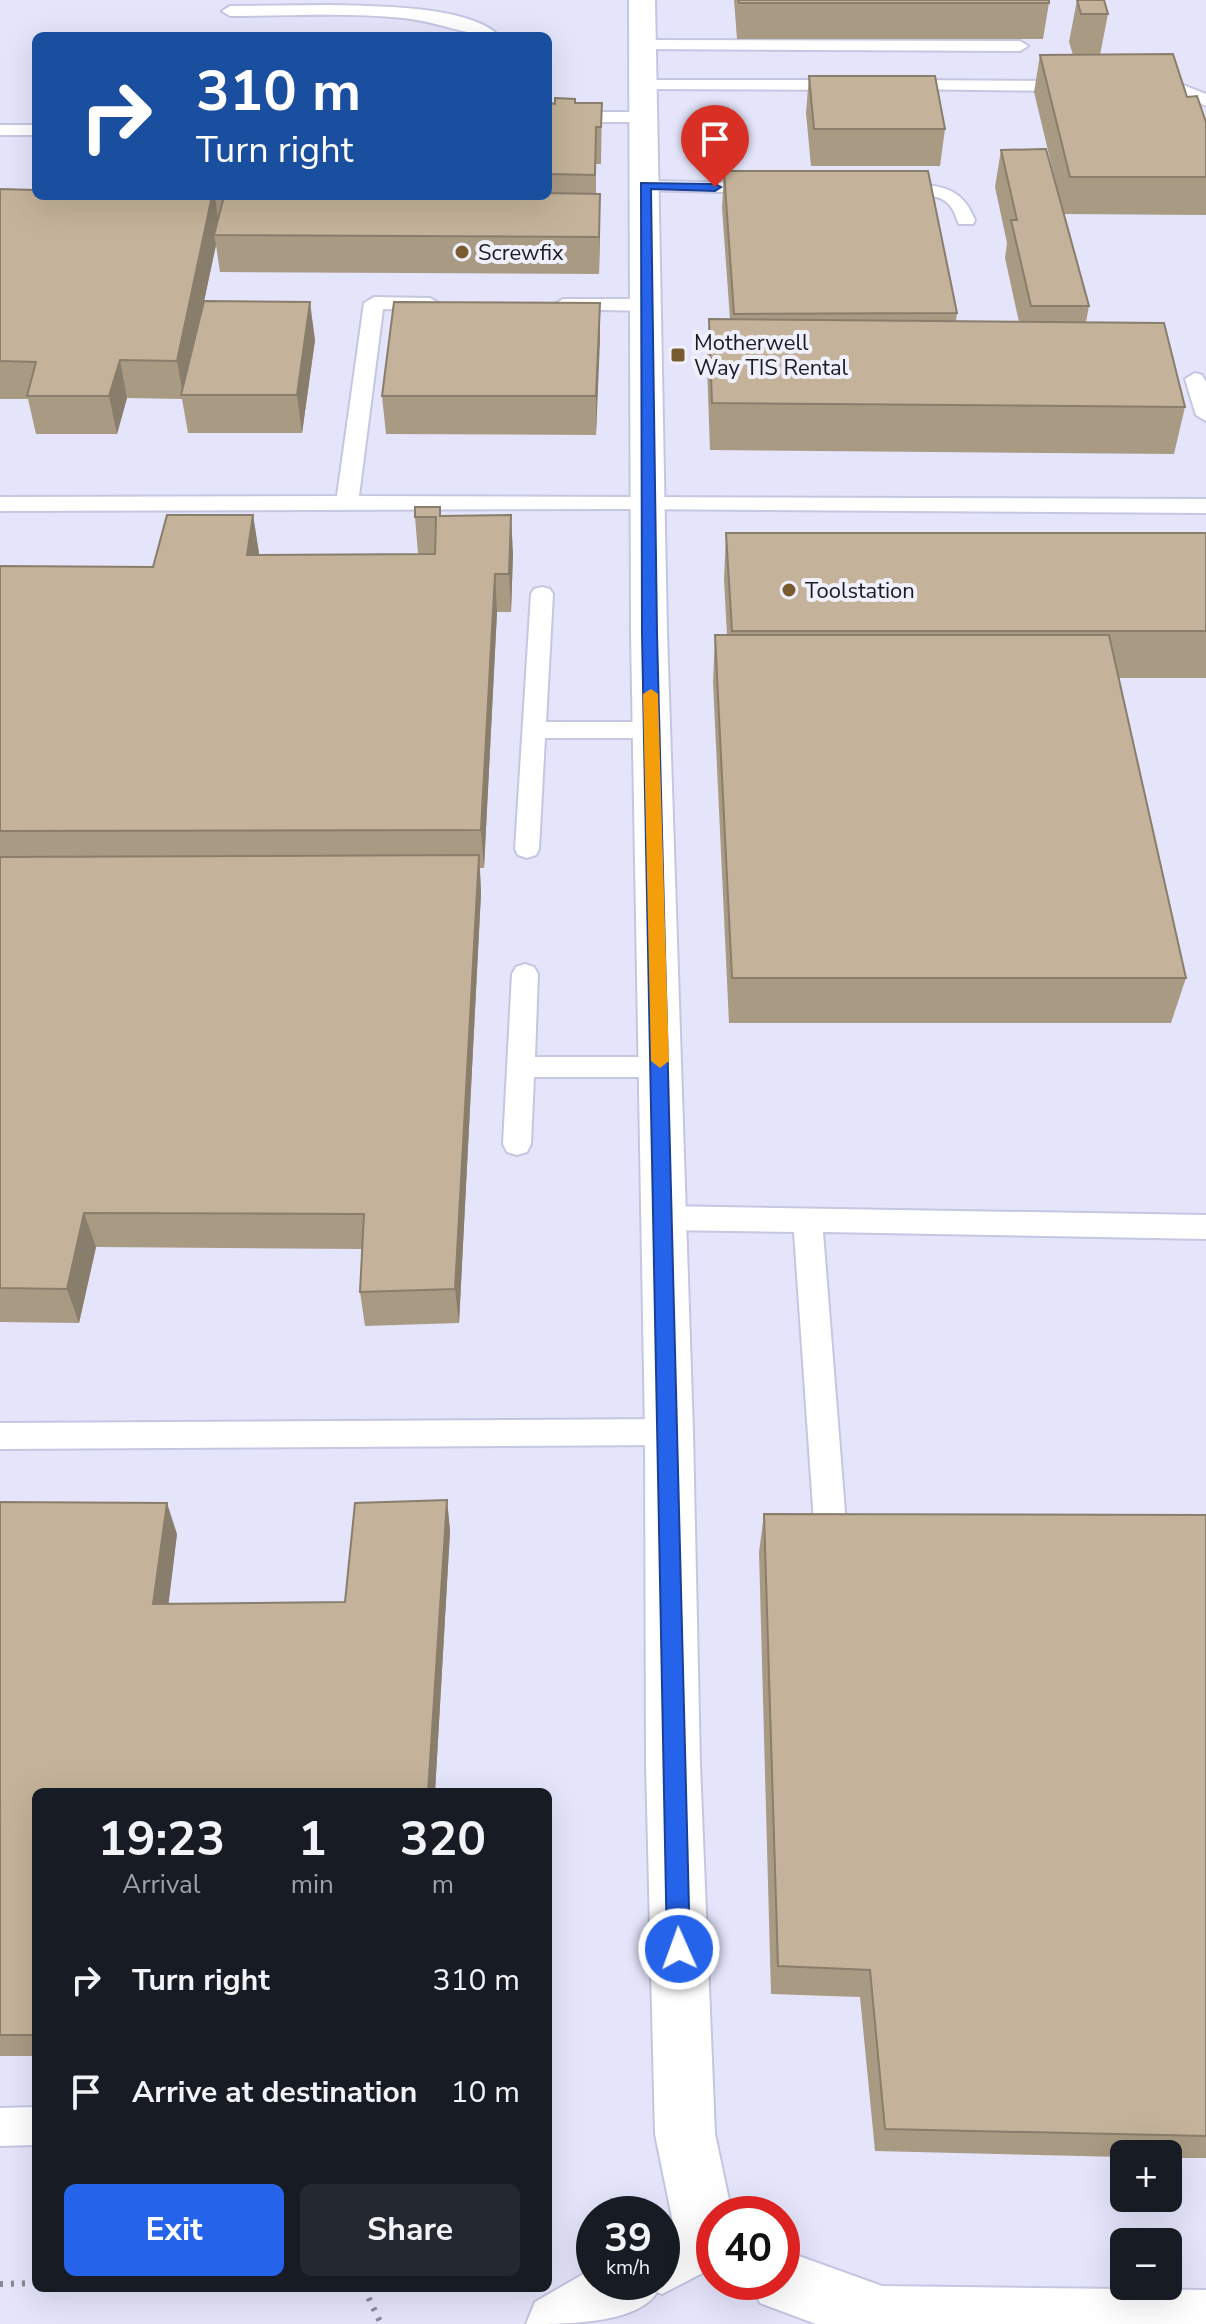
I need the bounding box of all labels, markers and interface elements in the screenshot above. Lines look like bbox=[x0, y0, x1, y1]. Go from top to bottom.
text: 310 m bbox=[196, 53, 361, 130]
icon: right bbox=[64, 64, 168, 168]
pin bbox=[681, 105, 749, 187]
icon: arrive bbox=[693, 117, 737, 161]
text: Turn right bbox=[196, 126, 353, 175]
place label: Screwfix bbox=[478, 238, 564, 268]
marker: Screwfix bbox=[453, 243, 471, 261]
place label: Motherwell Way TIS Rental bbox=[694, 328, 849, 383]
marker: Motherwell Way TIS Rental bbox=[669, 346, 687, 364]
place label: Toolstation bbox=[805, 576, 915, 606]
marker: Toolstation bbox=[780, 581, 798, 599]
text: 19:23 bbox=[98, 1806, 225, 1872]
text: 1 bbox=[298, 1806, 327, 1872]
text: 320 bbox=[400, 1806, 486, 1872]
text: Arrival bbox=[122, 1867, 201, 1902]
text: min bbox=[291, 1867, 334, 1902]
text: m bbox=[432, 1867, 454, 1902]
position arrow bbox=[637, 1907, 721, 1991]
icon: right bbox=[64, 1958, 108, 2002]
text: Turn right bbox=[132, 1960, 270, 2001]
text: 310 m bbox=[433, 1960, 520, 2001]
icon: arrive bbox=[64, 2070, 108, 2114]
text: Arrive at destination bbox=[132, 2072, 417, 2113]
text: 10 m bbox=[451, 2072, 520, 2113]
map controls bbox=[1110, 2140, 1182, 2300]
button: + bbox=[1110, 2140, 1182, 2212]
button: Exit bbox=[64, 2184, 284, 2276]
button: Share bbox=[300, 2184, 520, 2276]
speed limit sign: 40 bbox=[696, 2196, 800, 2300]
text: 39 bbox=[604, 2211, 652, 2265]
button: − bbox=[1110, 2228, 1182, 2300]
text: km/h bbox=[606, 2254, 650, 2281]

